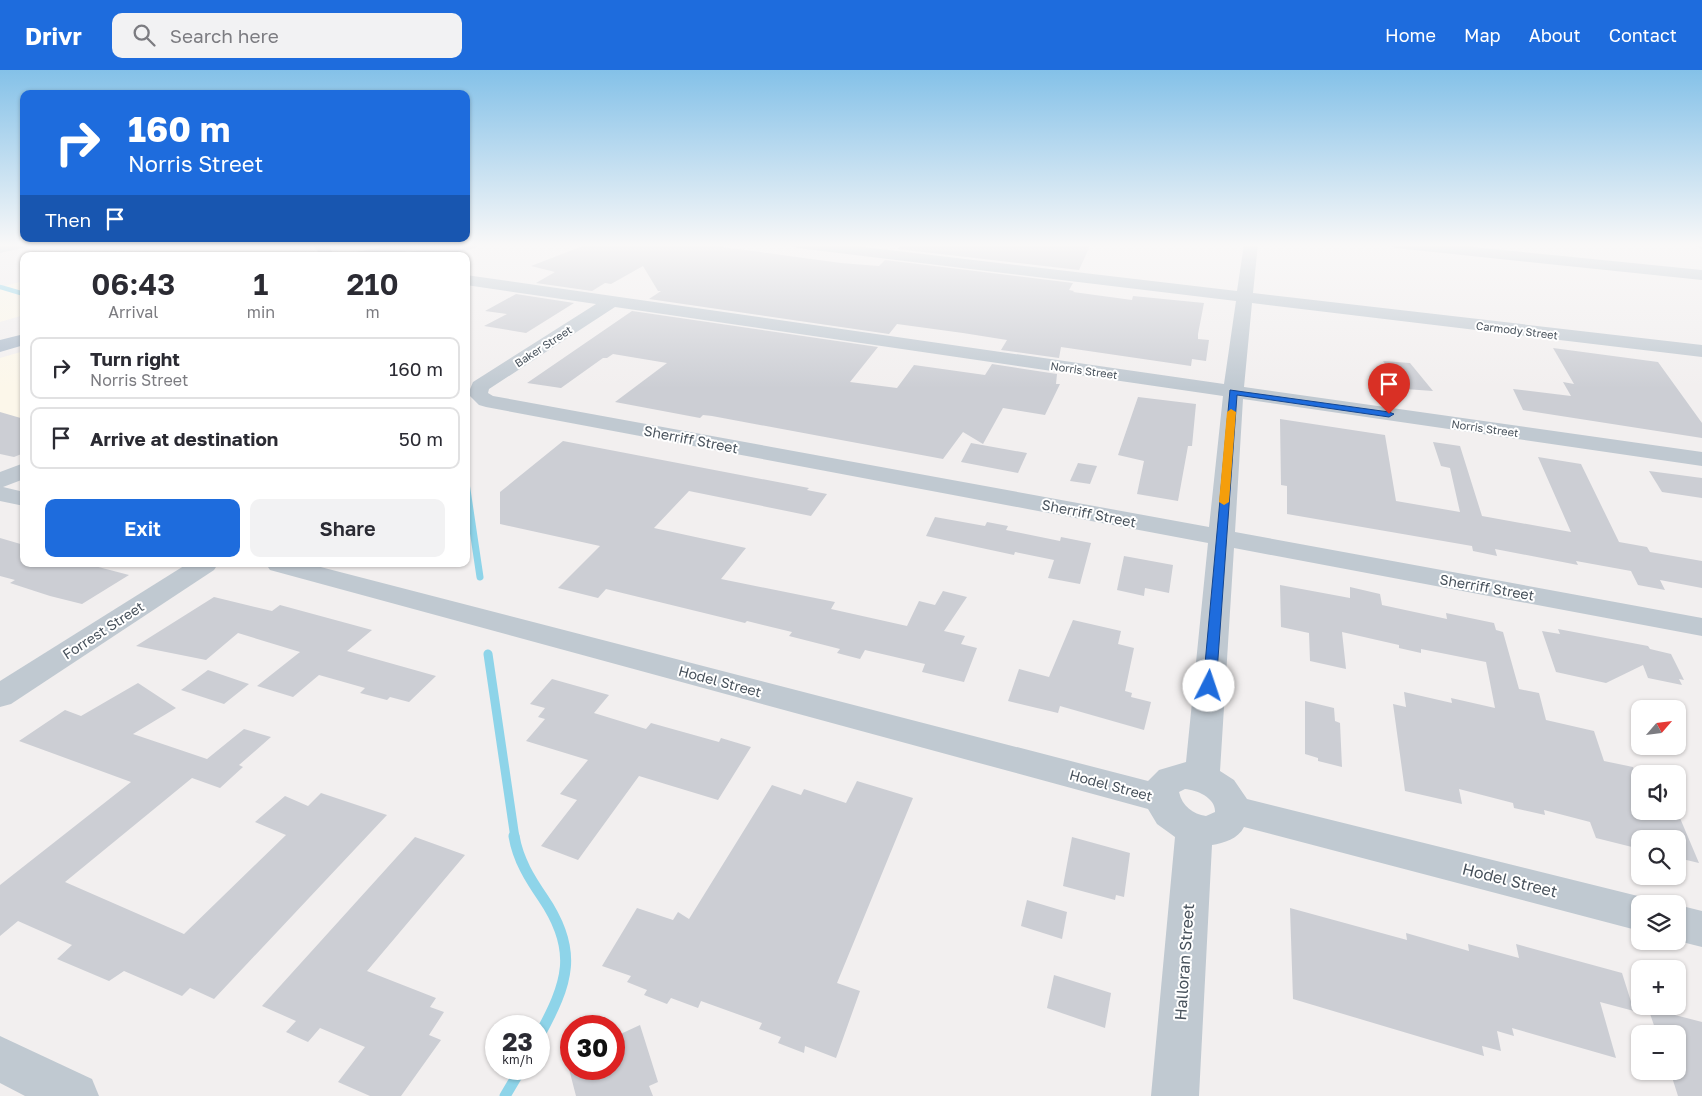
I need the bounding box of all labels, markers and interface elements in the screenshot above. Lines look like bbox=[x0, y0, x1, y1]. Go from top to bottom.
search box bbox=[112, 13, 462, 58]
text: Drivr bbox=[25, 21, 82, 50]
icon: search bbox=[130, 21, 158, 49]
text: Search here bbox=[170, 24, 279, 47]
text: Home bbox=[1385, 24, 1436, 46]
text: Map bbox=[1464, 24, 1501, 46]
text: About bbox=[1529, 24, 1581, 46]
text: Contact bbox=[1609, 24, 1677, 46]
text: 160 m bbox=[128, 108, 230, 150]
icon: right bbox=[45, 110, 110, 175]
text: Norris Street bbox=[128, 150, 263, 177]
icon: arrive bbox=[101, 205, 129, 233]
text: Then bbox=[45, 208, 91, 231]
text: 06:43 bbox=[91, 266, 175, 302]
text: 1 bbox=[253, 266, 268, 302]
text: 210 bbox=[346, 266, 399, 302]
text: Arrival bbox=[108, 302, 158, 322]
text: min bbox=[247, 302, 275, 322]
text: m bbox=[365, 302, 380, 322]
street label: Carmody Street bbox=[1475, 319, 1559, 341]
street label: Baker Street bbox=[512, 323, 574, 369]
text: Turn right bbox=[90, 347, 180, 370]
icon: right bbox=[47, 354, 75, 382]
text: 160 m bbox=[389, 357, 443, 380]
street label: Norris Street bbox=[1050, 359, 1118, 381]
pin bbox=[1368, 363, 1410, 414]
text: Norris Street bbox=[90, 370, 188, 390]
icon: arrive bbox=[1375, 370, 1403, 398]
street label: Norris Street bbox=[1451, 417, 1519, 439]
street label: Sherriff Street bbox=[642, 422, 740, 456]
icon: arrive bbox=[47, 424, 75, 452]
text: Arrive at destination bbox=[90, 427, 278, 450]
text: 50 m bbox=[399, 427, 443, 450]
street label: Sherriff Street bbox=[1040, 496, 1138, 530]
button: Exit bbox=[45, 499, 240, 557]
button: Share bbox=[250, 499, 445, 557]
street label: Sherriff Street bbox=[1438, 570, 1536, 604]
street label: Forrest Street bbox=[59, 597, 147, 663]
position arrow bbox=[1182, 659, 1234, 711]
street label: Hodel Street bbox=[677, 662, 763, 700]
north arrow bbox=[1631, 700, 1686, 755]
map controls bbox=[1631, 700, 1686, 1080]
button: sound bbox=[1631, 765, 1686, 820]
street label: Hodel Street bbox=[1068, 766, 1154, 804]
button: search bbox=[1631, 830, 1686, 885]
street label: Hodel Street bbox=[1460, 859, 1560, 901]
button: layers bbox=[1631, 895, 1686, 950]
street label: Halloran Street bbox=[1170, 903, 1198, 1021]
button: + bbox=[1631, 960, 1686, 1015]
speed limit sign: 30 bbox=[560, 1015, 625, 1080]
button: − bbox=[1631, 1025, 1686, 1080]
text: 23 bbox=[502, 1026, 533, 1057]
text: km/h bbox=[502, 1052, 533, 1067]

